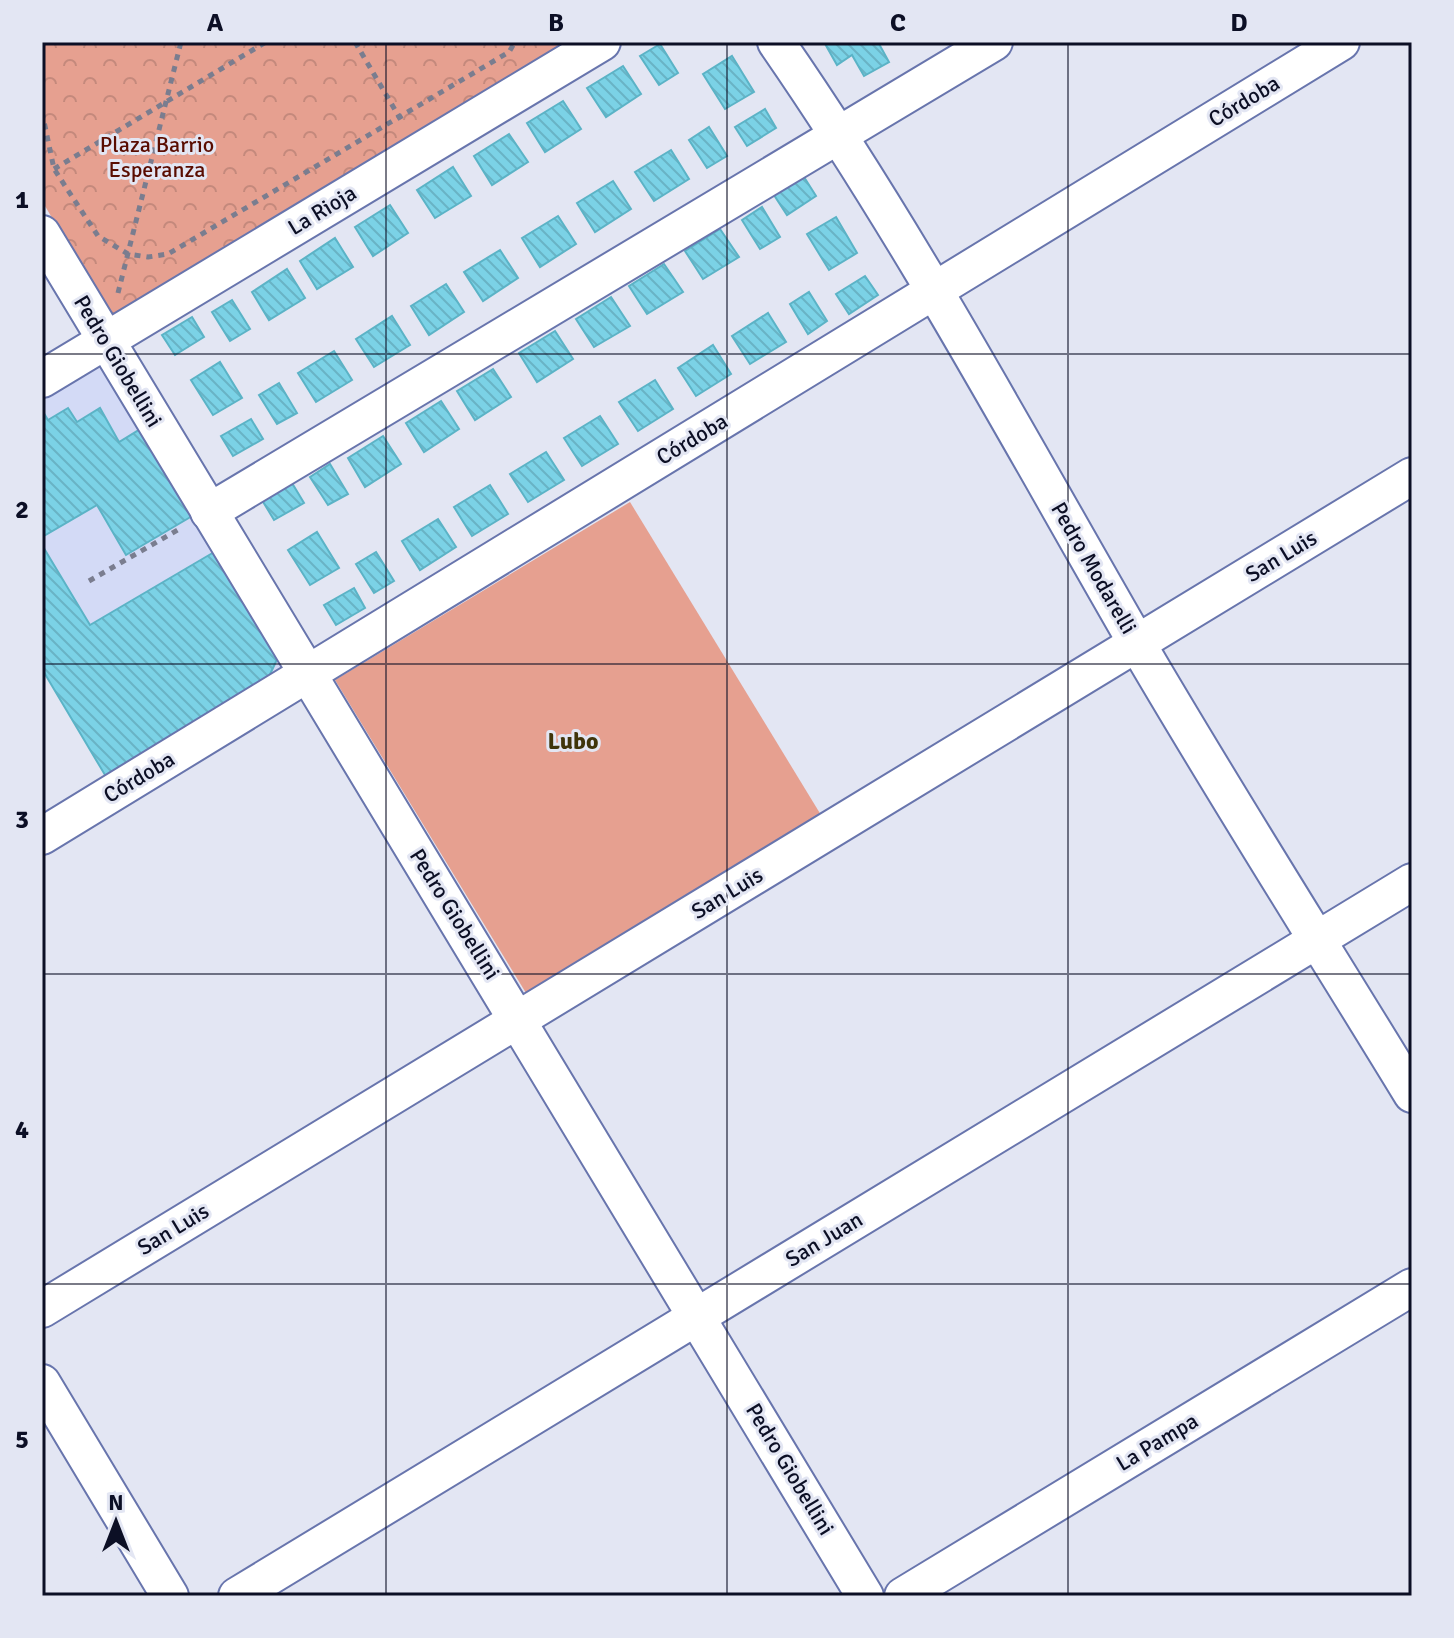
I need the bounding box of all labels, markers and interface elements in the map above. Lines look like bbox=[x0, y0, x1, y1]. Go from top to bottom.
text: A bbox=[207, 7, 224, 39]
text: B bbox=[548, 7, 564, 39]
text: C bbox=[890, 7, 906, 39]
text: D bbox=[1230, 7, 1248, 39]
street label: Córdoba bbox=[1203, 69, 1285, 133]
park label: Plaza Barrio Esperanza bbox=[100, 131, 214, 183]
street label: La Rioja bbox=[283, 179, 361, 241]
text: 1 bbox=[15, 184, 29, 216]
street label: Pedro Giobellini bbox=[68, 290, 168, 432]
street label: Córdoba bbox=[651, 407, 733, 471]
text: 2 bbox=[15, 494, 29, 526]
street label: Pedro Modarelli bbox=[1045, 497, 1143, 639]
street label: San Luis bbox=[1240, 524, 1322, 588]
district label: Lubo bbox=[548, 726, 598, 756]
street label: Córdoba bbox=[98, 745, 180, 809]
text: 3 bbox=[15, 804, 29, 836]
street label: Pedro Giobellini bbox=[404, 844, 506, 984]
street label: San Luis bbox=[686, 861, 768, 925]
text: 4 bbox=[15, 1114, 29, 1146]
street label: San Luis bbox=[132, 1197, 214, 1261]
street label: San Juan bbox=[780, 1205, 868, 1273]
street label: Pedro Giobellini bbox=[740, 1398, 840, 1540]
street label: La Pampa bbox=[1111, 1407, 1203, 1477]
text: 5 bbox=[15, 1424, 29, 1456]
north arrow bbox=[76, 1482, 156, 1562]
text: N bbox=[108, 1489, 124, 1516]

